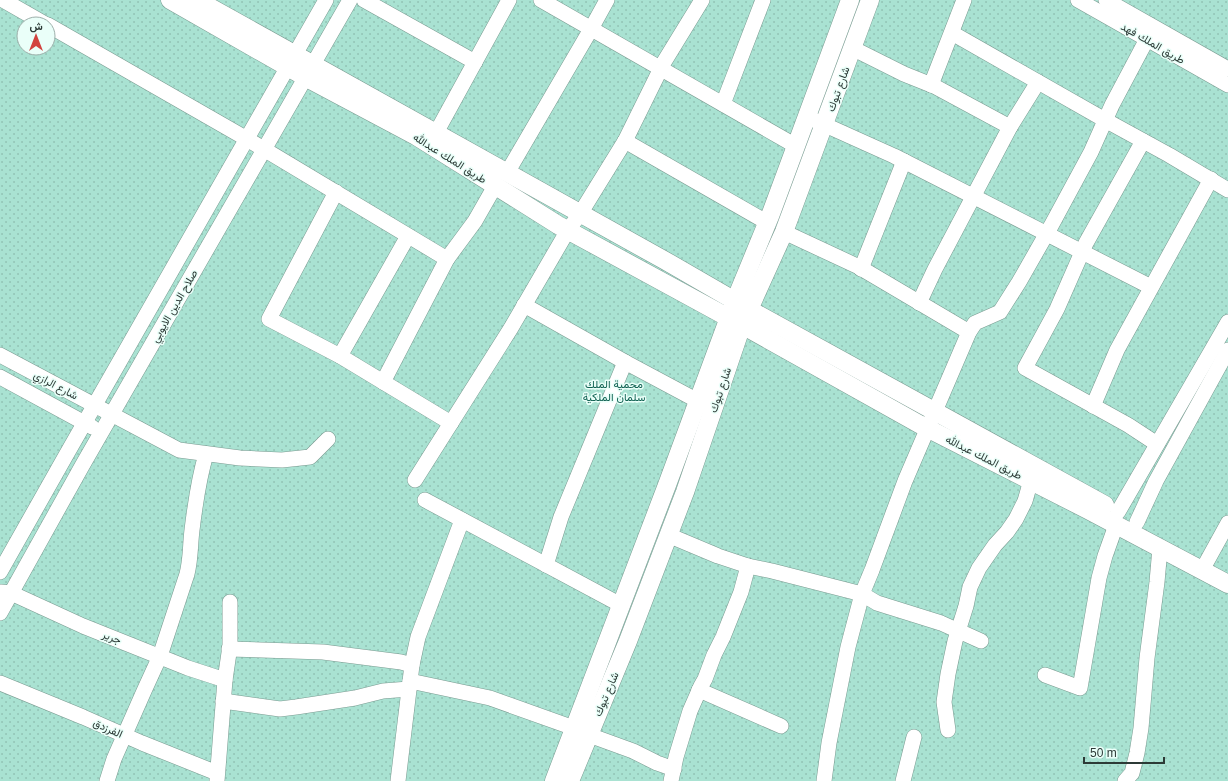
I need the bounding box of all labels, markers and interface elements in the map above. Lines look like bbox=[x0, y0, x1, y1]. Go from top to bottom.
north arrow bbox=[16, 16, 56, 56]
text: ش bbox=[29, 20, 43, 33]
street label: طريق الملك فهد bbox=[1119, 20, 1187, 67]
street label: شارع تبوك bbox=[824, 65, 854, 114]
street label: طريق الملك عبدالله bbox=[411, 131, 489, 186]
street label: صلاح الدين الايوبي bbox=[148, 268, 203, 346]
street label: شارع تبوك bbox=[707, 366, 735, 415]
street label: شارع الرازي bbox=[30, 368, 80, 405]
park label: محمية الملك سلمان الملكية bbox=[583, 378, 646, 404]
street label: طريق الملك عبدالله bbox=[943, 433, 1024, 482]
street label: جرير bbox=[99, 628, 123, 647]
street label: شارع تبوك bbox=[591, 670, 623, 719]
street label: الفرزدق bbox=[91, 716, 125, 741]
scale bar bbox=[1084, 739, 1164, 765]
text: 50 m bbox=[1090, 746, 1117, 760]

